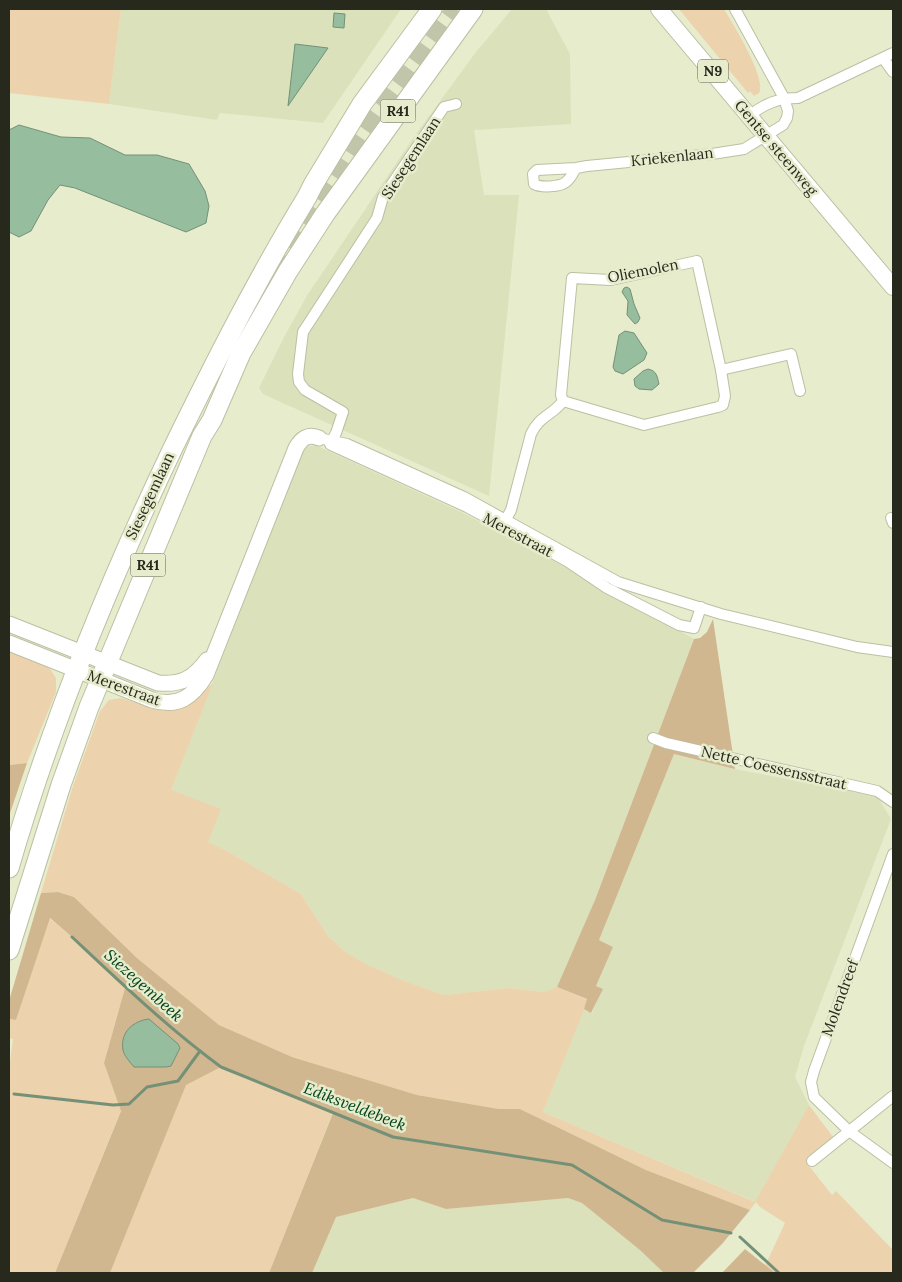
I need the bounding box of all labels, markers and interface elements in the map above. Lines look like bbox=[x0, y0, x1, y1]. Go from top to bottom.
road number: N9 bbox=[698, 59, 728, 82]
street label: Gentse steenweg bbox=[731, 96, 822, 200]
road number: R41 bbox=[380, 100, 416, 122]
street label: Siesegemlaan bbox=[377, 113, 444, 202]
street label: Kriekenlaan bbox=[630, 143, 714, 170]
street label: Oliemolen bbox=[606, 254, 680, 287]
street label: Siesegemlaan bbox=[121, 449, 178, 543]
street label: Merestraat bbox=[480, 508, 557, 561]
road number: R41 bbox=[130, 554, 166, 576]
street label: Merestraat bbox=[85, 665, 164, 710]
street label: Nette Coessensstraat bbox=[699, 742, 849, 794]
water label: Siezegembeek bbox=[101, 945, 187, 1025]
street label: Molendreef bbox=[817, 956, 863, 1039]
water label: Ediksveldebeek bbox=[301, 1077, 409, 1135]

